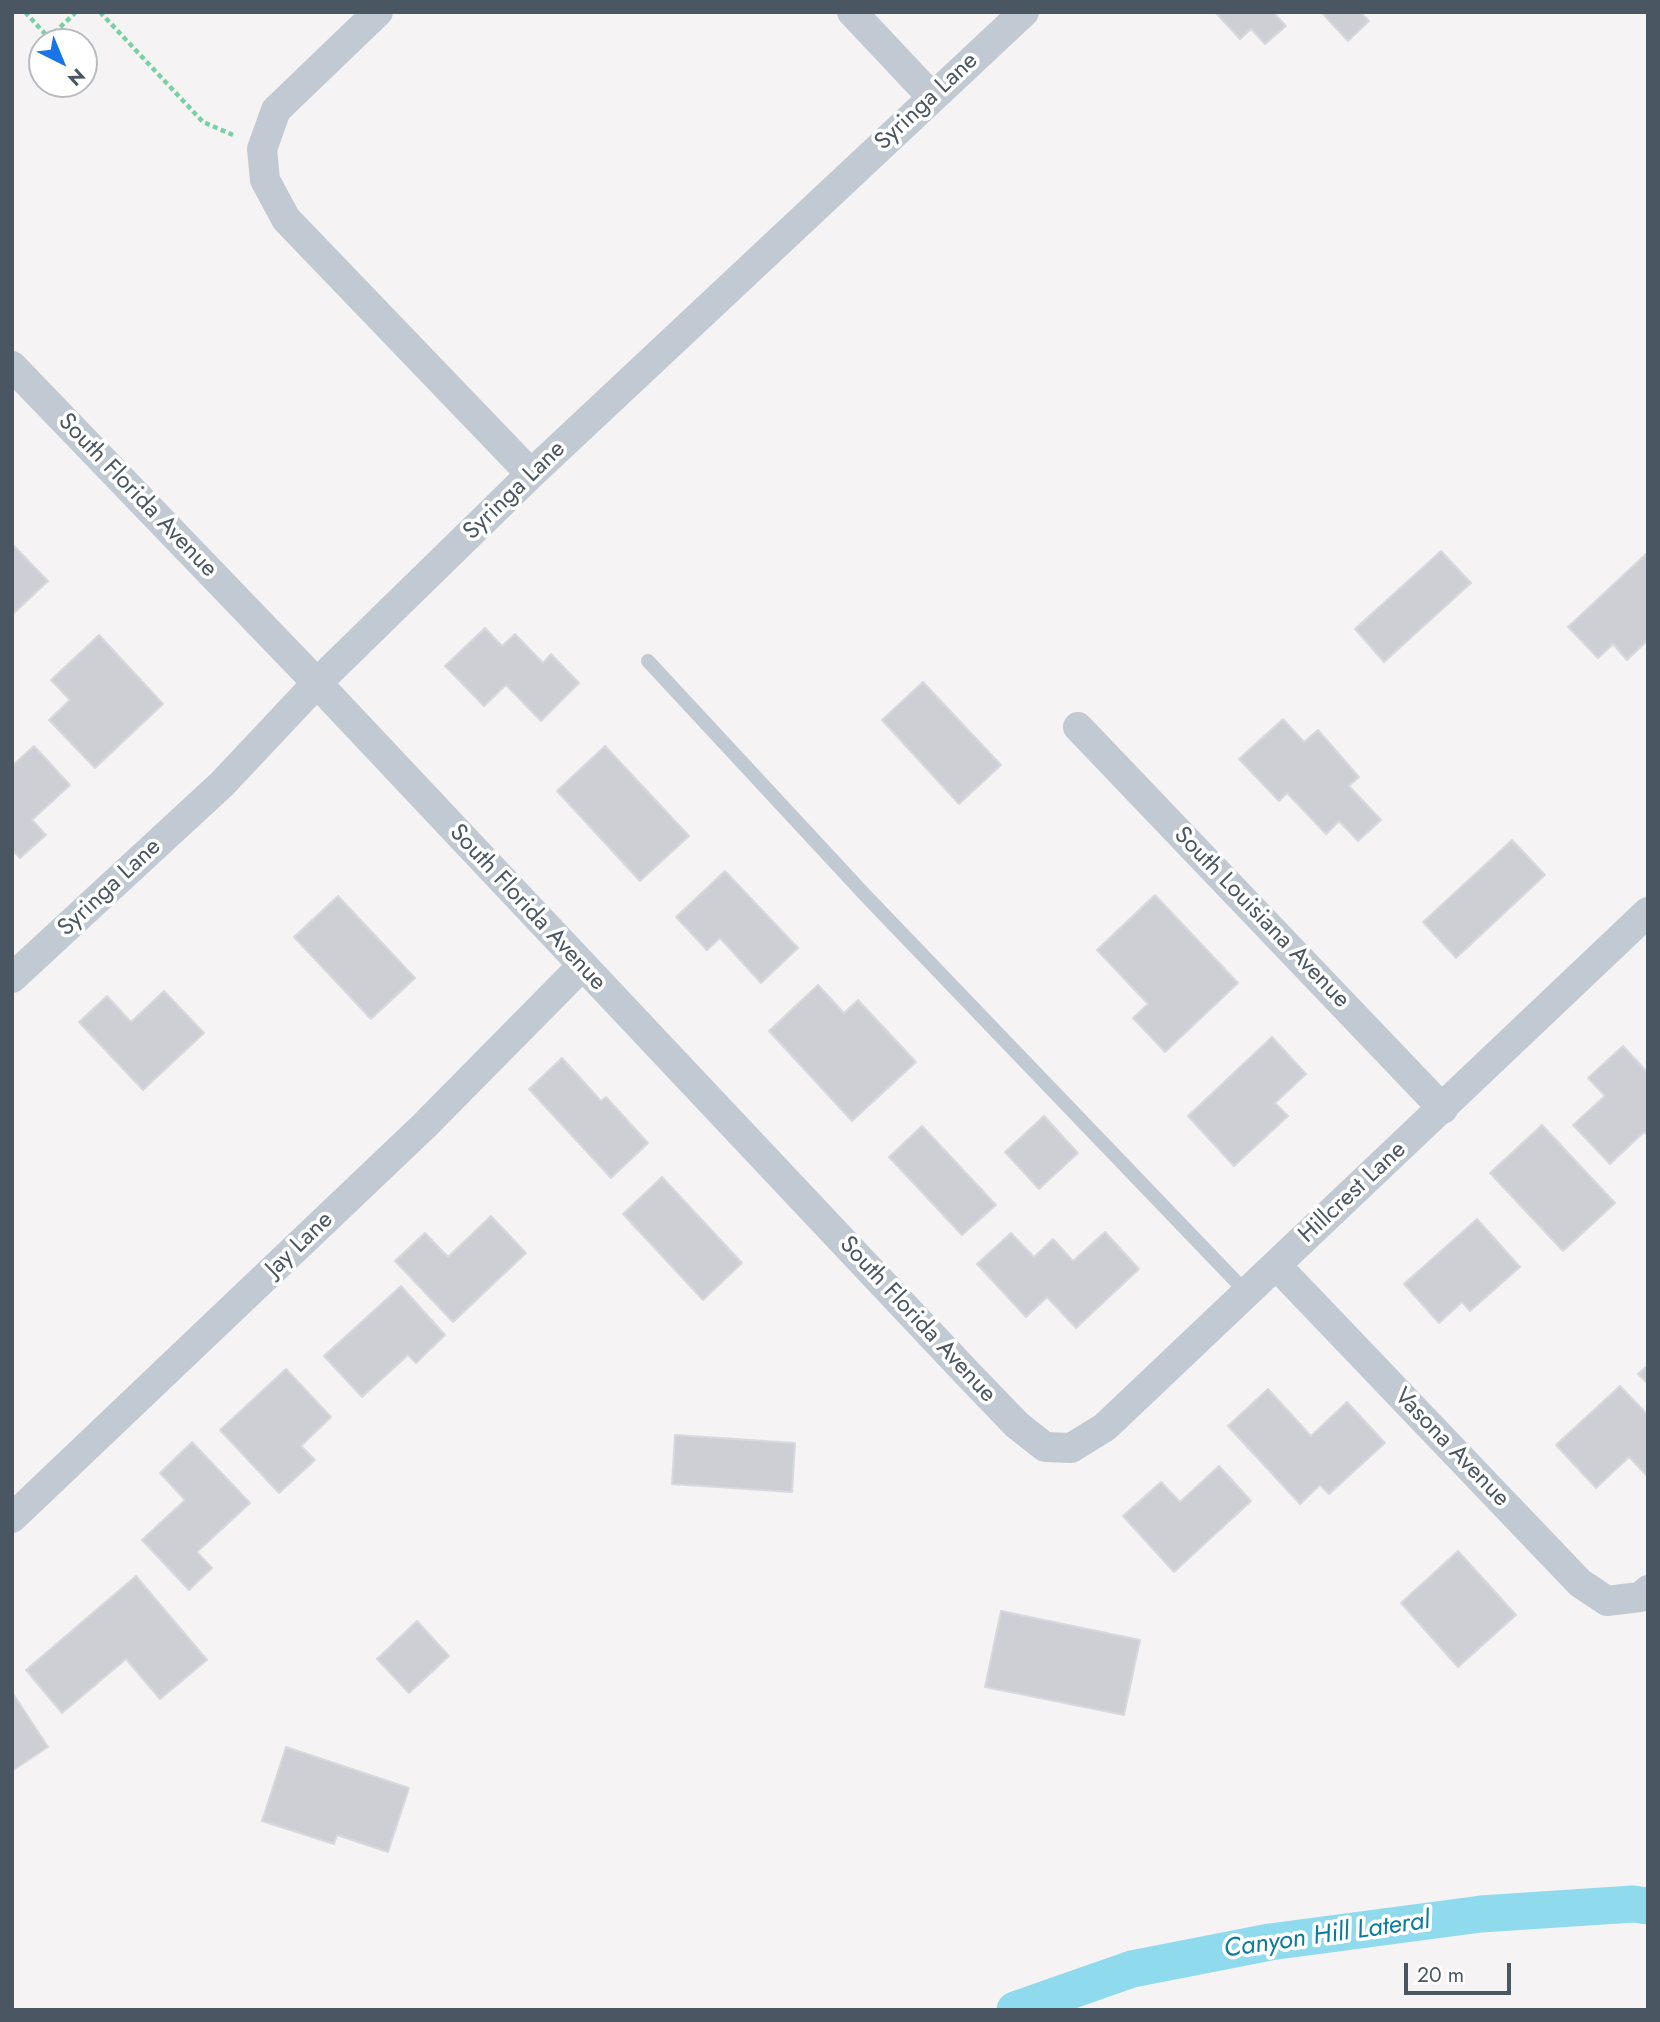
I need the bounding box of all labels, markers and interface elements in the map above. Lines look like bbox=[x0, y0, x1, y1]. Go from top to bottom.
north arrow bbox=[28, 28, 98, 98]
street label: Syringa Lane bbox=[869, 47, 985, 157]
text: N bbox=[62, 62, 91, 92]
street label: South Florida Avenue bbox=[51, 408, 223, 584]
street label: Syringa Lane bbox=[458, 435, 572, 547]
street label: South Florida Avenue bbox=[443, 819, 611, 997]
street label: South Louisiana Avenue bbox=[1167, 821, 1355, 1015]
street label: Syringa Lane bbox=[52, 833, 168, 943]
street label: Hillcrest Lane bbox=[1293, 1136, 1413, 1250]
street label: Jay Lane bbox=[260, 1206, 340, 1284]
street label: South Florida Avenue bbox=[833, 1231, 1001, 1409]
street label: Vasona Avenue bbox=[1387, 1383, 1515, 1513]
water label: Canyon Hill Lateral bbox=[1222, 1906, 1432, 1966]
scale bar bbox=[1408, 1948, 1515, 1992]
text: 20 m bbox=[1417, 1960, 1464, 1990]

